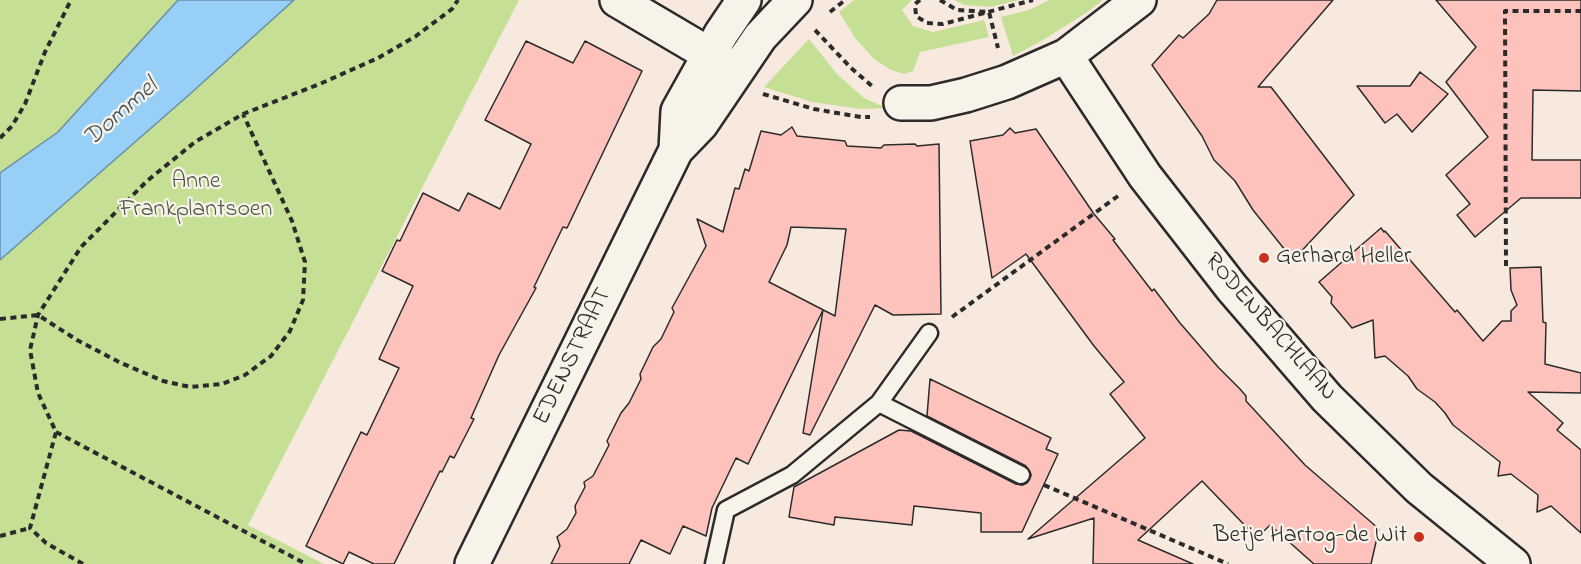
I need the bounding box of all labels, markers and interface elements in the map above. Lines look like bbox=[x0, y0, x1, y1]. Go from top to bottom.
water label: Dommel bbox=[78, 73, 166, 155]
park label: Anne Frankplantsoen bbox=[120, 169, 272, 225]
place label: Gerhard Heller bbox=[1276, 244, 1411, 272]
street label: RODENBACHLAAN bbox=[1197, 248, 1341, 408]
marker: Gerhard Heller bbox=[1257, 251, 1271, 265]
street label: EDENSTRAAT bbox=[528, 284, 620, 430]
place label: Betje Hartog-de Wit bbox=[1213, 523, 1407, 551]
marker: Betje Hartog-de Wit bbox=[1412, 530, 1426, 544]

